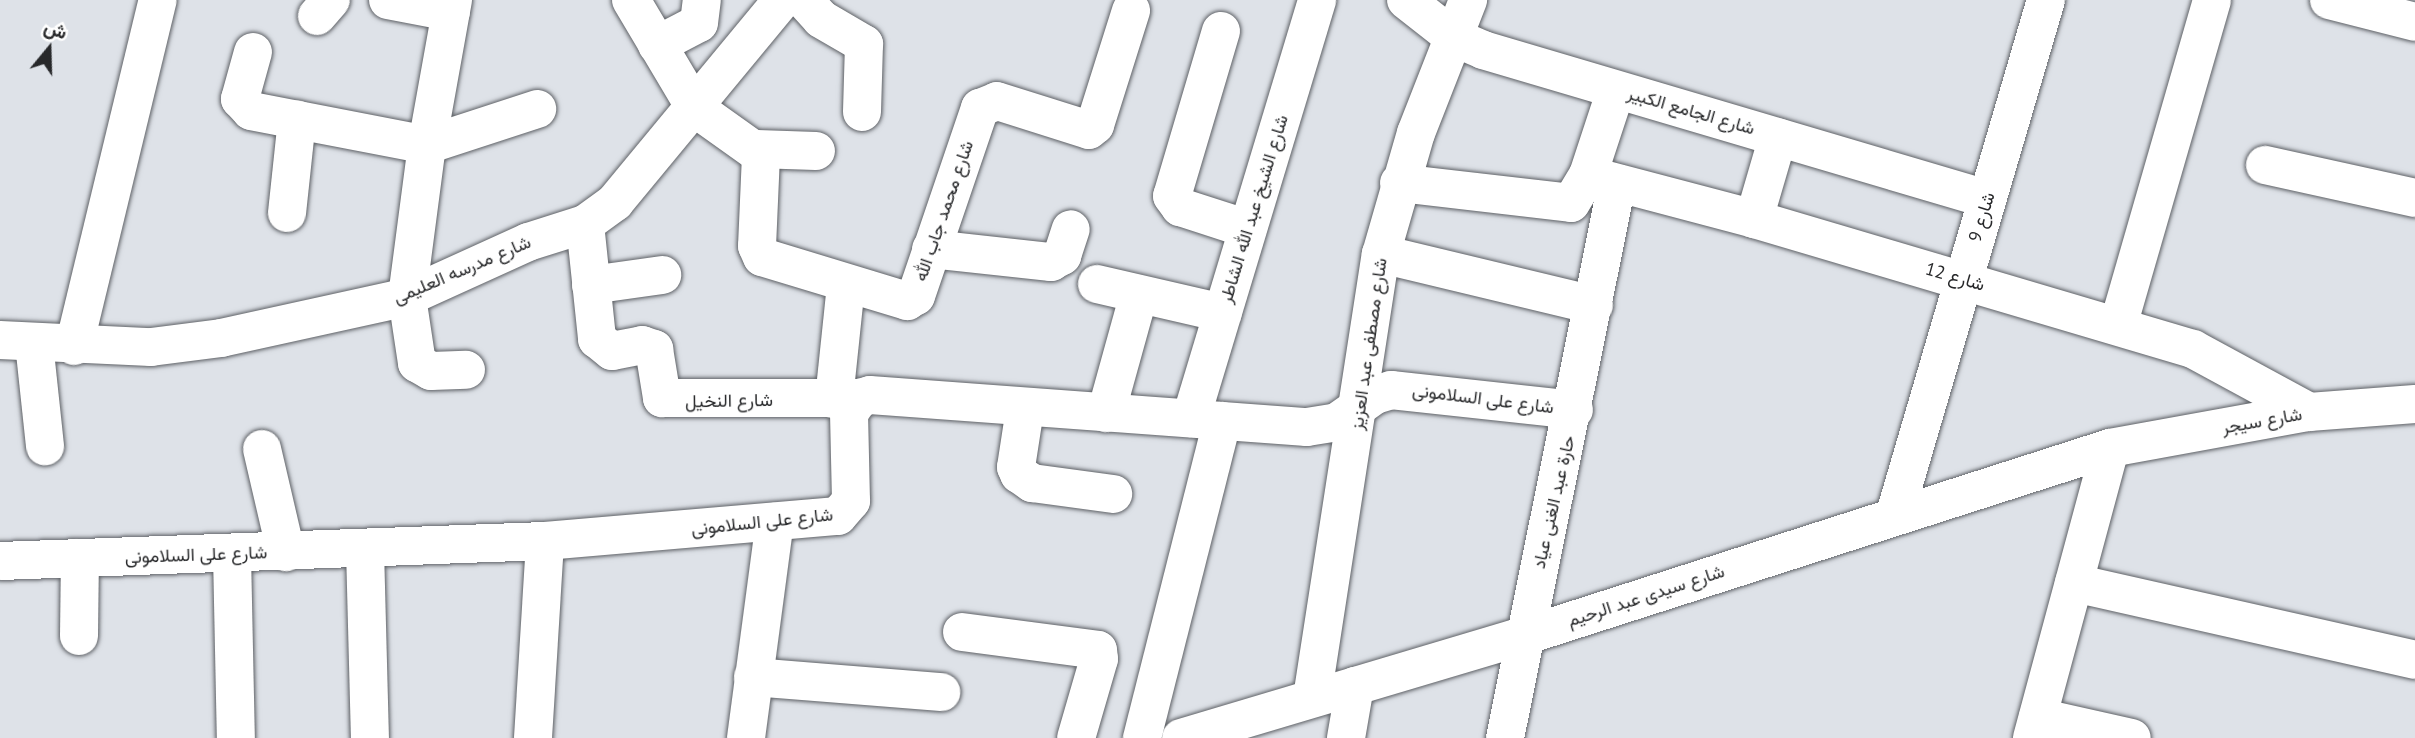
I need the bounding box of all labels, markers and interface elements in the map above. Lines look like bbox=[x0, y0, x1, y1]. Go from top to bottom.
north arrow bbox=[14, 14, 84, 84]
text: ش bbox=[41, 14, 71, 44]
street label: شارع الجامع الكبير bbox=[1625, 83, 1757, 139]
street label: شارع الشيخ عبد الله الشاطر bbox=[1215, 112, 1293, 306]
street label: شارع محمد جاب الله bbox=[910, 138, 978, 284]
street label: شارع 9 bbox=[1964, 190, 2000, 244]
street label: شارع مدرسه العليمى bbox=[390, 231, 534, 309]
street label: شارع مصطفى عبد العزيز bbox=[1346, 257, 1392, 431]
street label: شارع 12 bbox=[1923, 258, 1987, 296]
street label: شارع على السلامونى bbox=[1411, 380, 1555, 418]
street label: شارع النخيل bbox=[685, 389, 773, 413]
street label: شارع سيجر bbox=[2220, 403, 2304, 439]
street label: حارة عبد الغنى عياد bbox=[1528, 433, 1580, 571]
street label: شارع على السلامونى bbox=[690, 504, 834, 540]
street label: شارع على السلامونى bbox=[124, 542, 268, 568]
street label: شارع سيدى عبد الرحيم bbox=[1565, 560, 1727, 632]

